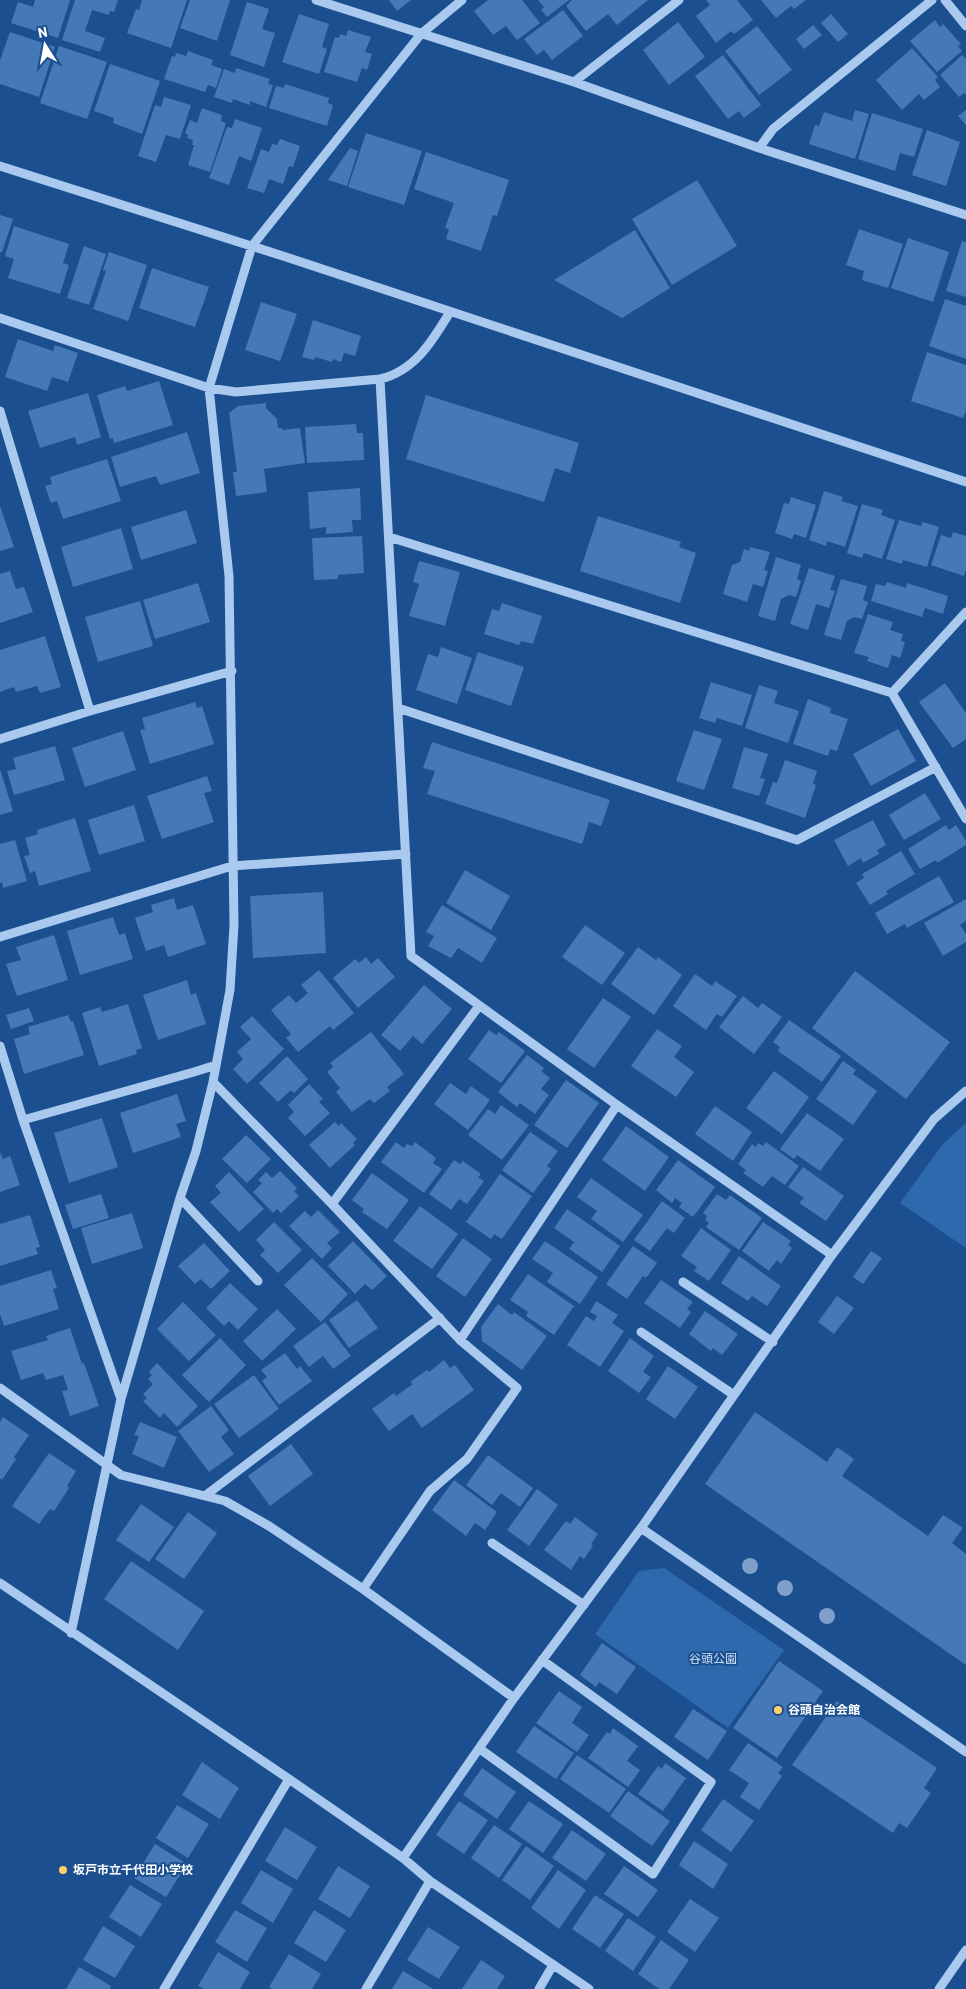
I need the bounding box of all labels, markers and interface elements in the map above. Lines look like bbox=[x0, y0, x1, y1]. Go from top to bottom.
north arrow bbox=[20, 20, 70, 70]
text: N bbox=[36, 23, 49, 41]
park label: 谷頭公園 bbox=[689, 1651, 737, 1665]
place label: 谷頭自治会館 bbox=[788, 1702, 860, 1716]
marker: 谷頭自治会館 bbox=[772, 1704, 784, 1716]
place label: 坂戸市立千代田小学校 bbox=[73, 1862, 193, 1876]
marker: 坂戸市立千代田小学校 bbox=[57, 1864, 69, 1876]

